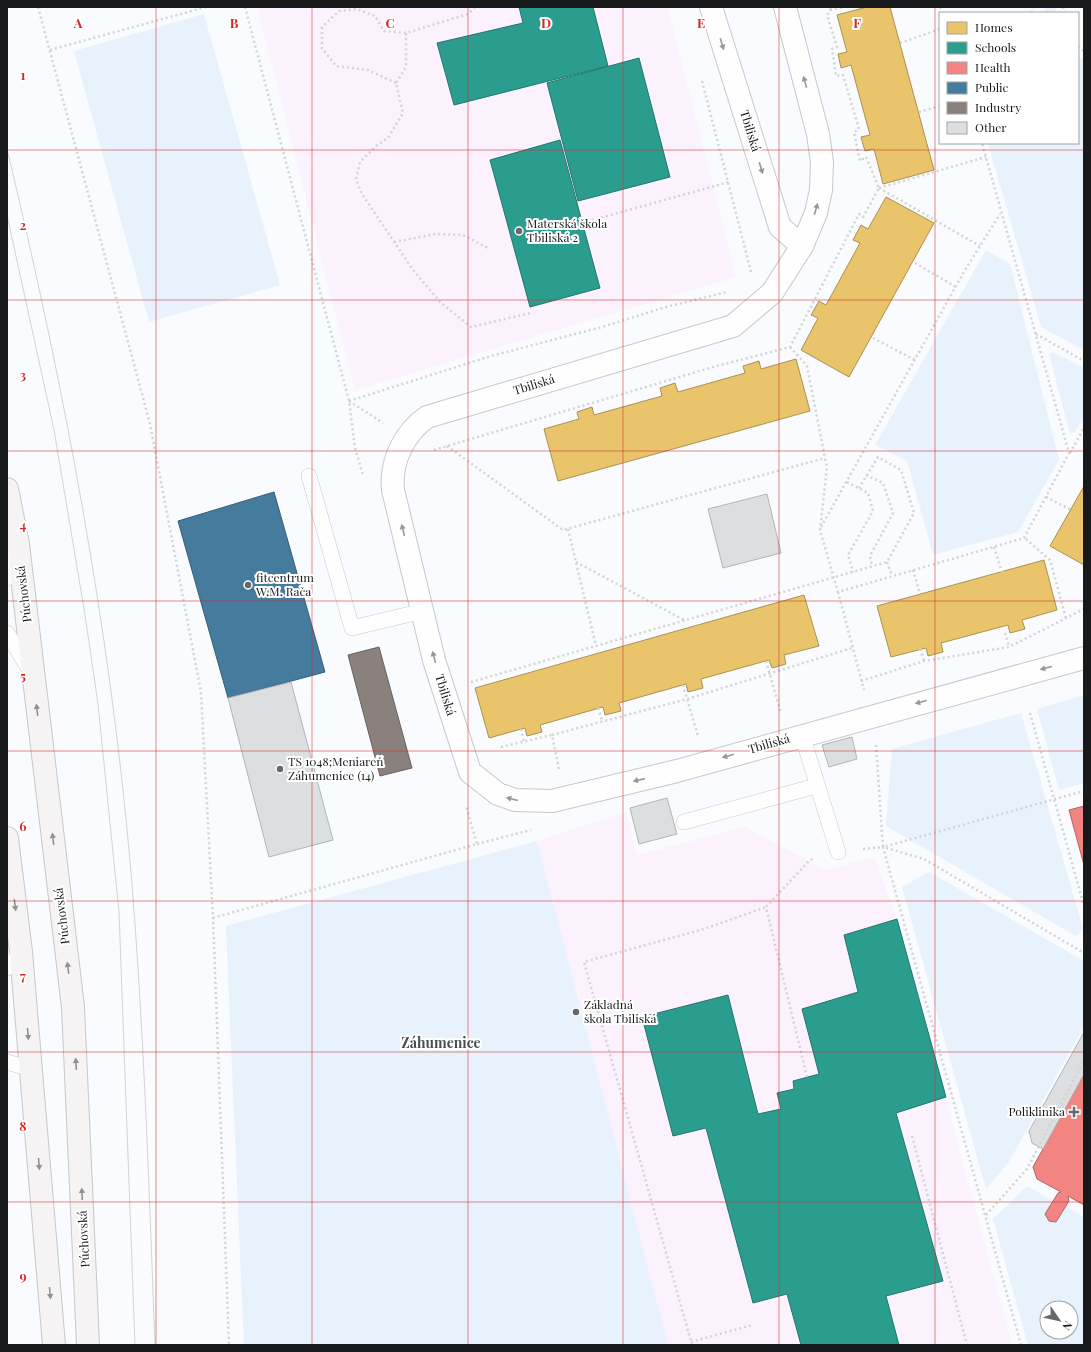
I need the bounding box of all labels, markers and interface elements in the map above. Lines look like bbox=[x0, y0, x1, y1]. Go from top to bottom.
legend bbox=[939, 12, 1079, 144]
text: A bbox=[73, 14, 83, 31]
text: B bbox=[230, 14, 239, 31]
text: C bbox=[385, 14, 395, 31]
text: D bbox=[541, 14, 551, 31]
text: E bbox=[697, 14, 705, 31]
text: F bbox=[853, 14, 861, 31]
text: Homes bbox=[975, 19, 1013, 35]
one-way arrow bbox=[719, 39, 725, 51]
text: Schools bbox=[975, 39, 1016, 55]
text: Health bbox=[975, 59, 1011, 75]
text: 1 bbox=[21, 66, 26, 83]
one-way arrow bbox=[802, 76, 808, 88]
text: Public bbox=[975, 79, 1009, 95]
text: Industry bbox=[975, 99, 1021, 115]
street label: Tbiliská bbox=[737, 108, 765, 153]
text: Other bbox=[975, 119, 1007, 135]
one-way arrow bbox=[759, 163, 765, 175]
one-way arrow bbox=[813, 203, 819, 215]
place label: Materská škola Tbiliská 2 bbox=[527, 215, 607, 245]
text: 2 bbox=[20, 216, 27, 233]
marker: Materská škola Tbiliská 2 bbox=[514, 226, 524, 236]
text: 3 bbox=[20, 366, 26, 383]
street label: Tbiliská bbox=[511, 370, 556, 398]
text: 4 bbox=[20, 516, 27, 533]
one-way arrow bbox=[400, 524, 406, 536]
street label: Púchovská bbox=[12, 565, 34, 623]
place label: fitcentrum W.M. Rača bbox=[255, 569, 314, 599]
marker: fitcentrum W.M. Rača bbox=[243, 580, 253, 590]
one-way arrow bbox=[430, 650, 436, 663]
one-way arrow bbox=[1040, 665, 1052, 671]
text: 5 bbox=[20, 667, 26, 684]
street label: Tbiliská bbox=[432, 672, 460, 717]
one-way arrow bbox=[915, 699, 927, 705]
one-way arrow bbox=[34, 704, 41, 716]
street label: Tbiliská bbox=[746, 729, 791, 757]
place label: TS 1048;Meniareň Záhumenice (14) bbox=[288, 753, 383, 783]
one-way arrow bbox=[722, 753, 734, 759]
marker: TS 1048;Meniareň Záhumenice (14) bbox=[275, 764, 285, 774]
one-way arrow bbox=[633, 777, 645, 783]
one-way arrow bbox=[506, 795, 519, 801]
text: 6 bbox=[19, 817, 27, 834]
one-way arrow bbox=[50, 833, 56, 845]
street label: Púchovská bbox=[50, 887, 72, 945]
one-way arrow bbox=[12, 899, 18, 911]
one-way arrow bbox=[65, 962, 72, 974]
text: 7 bbox=[20, 967, 26, 984]
place label: Základná škola Tbiliská bbox=[584, 996, 657, 1026]
marker: Základná škola Tbiliská bbox=[571, 1007, 581, 1017]
one-way arrow bbox=[25, 1028, 32, 1040]
district label: Záhumenice bbox=[401, 1033, 481, 1052]
one-way arrow bbox=[73, 1057, 79, 1070]
place label: Poliklinika bbox=[1008, 1103, 1065, 1119]
marker: Poliklinika bbox=[1068, 1106, 1080, 1118]
text: 8 bbox=[19, 1117, 27, 1134]
one-way arrow bbox=[36, 1158, 43, 1170]
one-way arrow bbox=[79, 1187, 85, 1200]
street label: Púchovská bbox=[74, 1210, 92, 1268]
text: 9 bbox=[19, 1267, 27, 1284]
one-way arrow bbox=[47, 1287, 54, 1299]
north arrow bbox=[1039, 1300, 1079, 1340]
text: N bbox=[1059, 1318, 1076, 1333]

